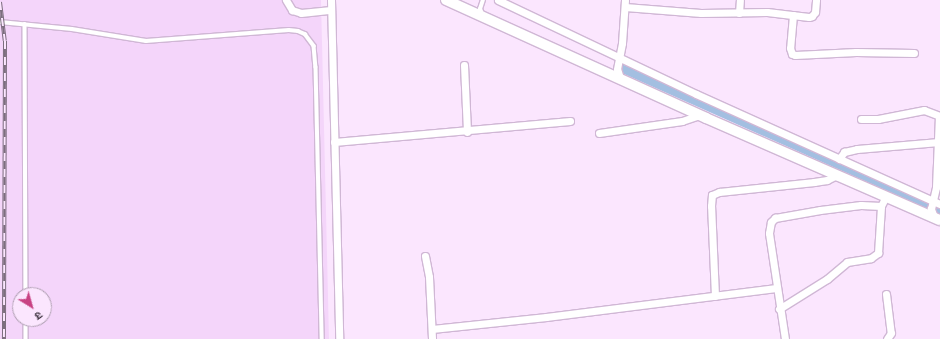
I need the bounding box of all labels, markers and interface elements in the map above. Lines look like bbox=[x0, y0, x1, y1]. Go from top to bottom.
north arrow bbox=[12, 287, 52, 327]
text: उ bbox=[32, 308, 45, 323]

